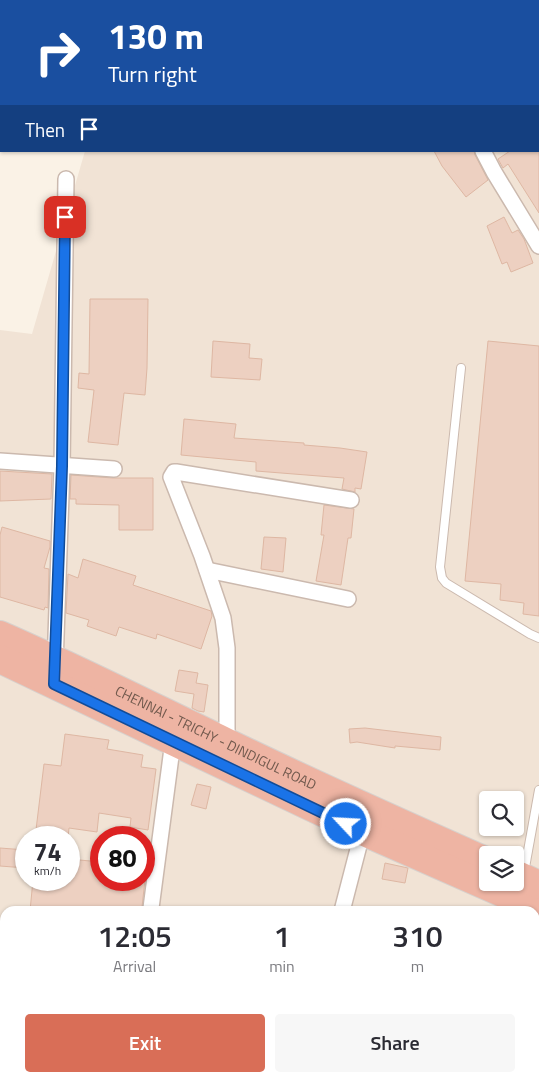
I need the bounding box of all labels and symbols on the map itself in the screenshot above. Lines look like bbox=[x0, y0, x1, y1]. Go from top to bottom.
pin bbox=[44, 196, 86, 238]
street label: CHENNAI - TRICHY - DINDIGUL ROAD bbox=[112, 679, 320, 794]
position arrow bbox=[319, 797, 371, 849]
speed limit sign: 80 bbox=[90, 826, 155, 891]

